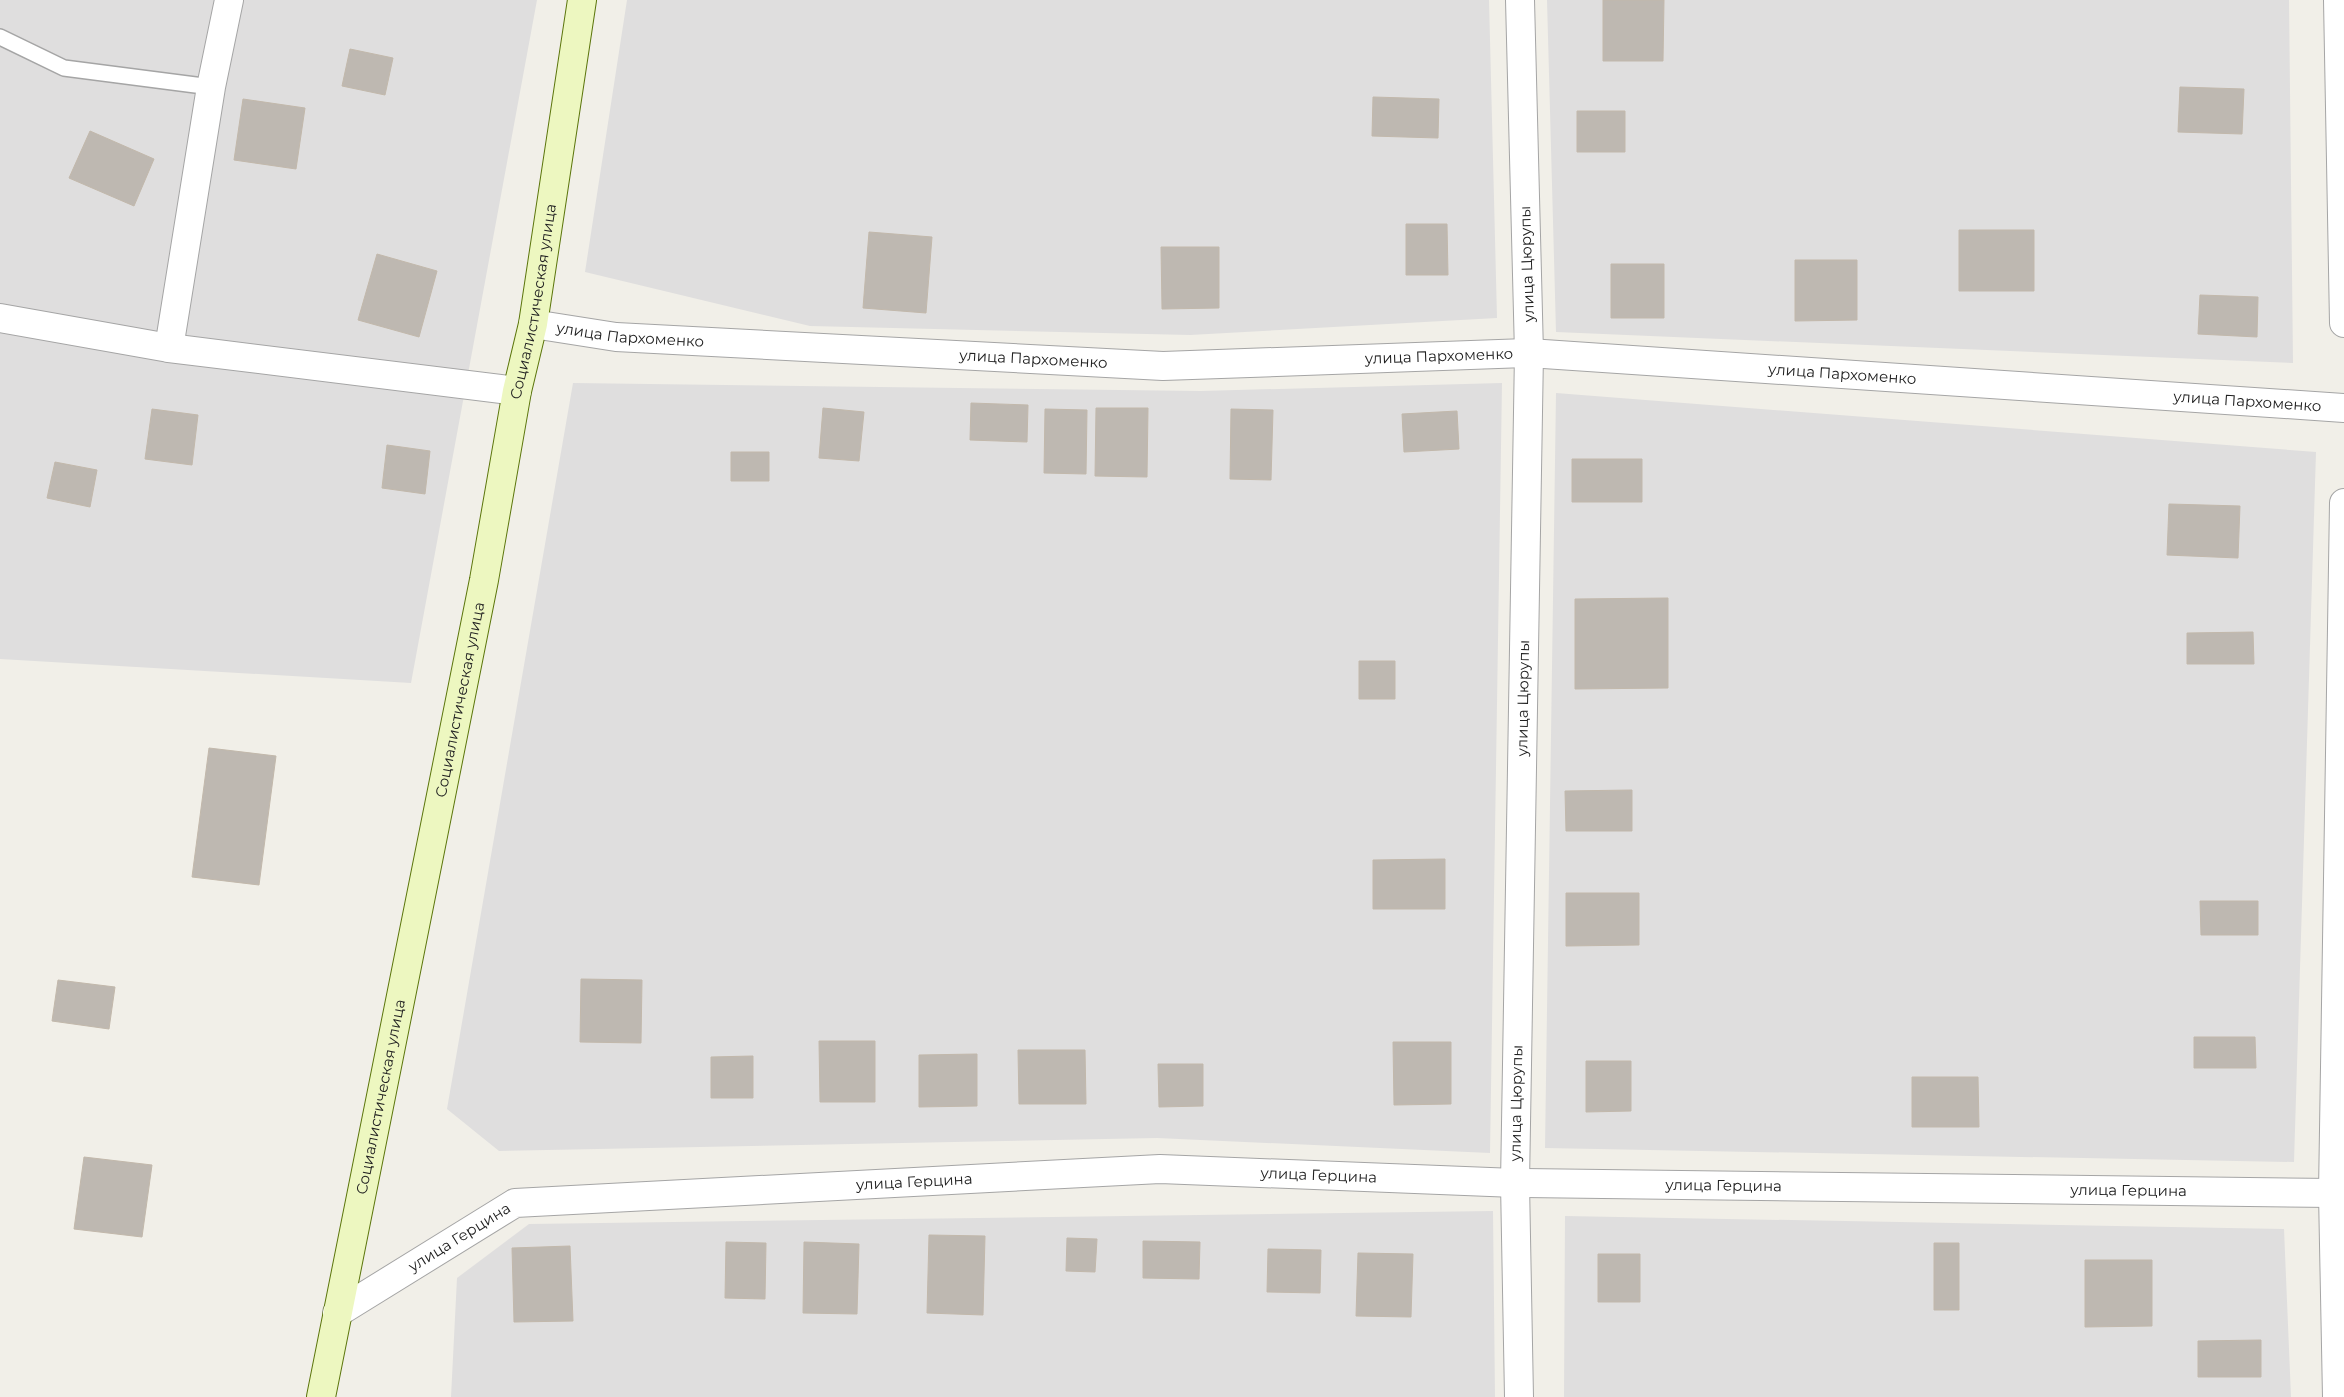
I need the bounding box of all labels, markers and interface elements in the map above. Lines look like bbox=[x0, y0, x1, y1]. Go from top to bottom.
street label: Социалистическая улица bbox=[506, 202, 560, 401]
street label: улица Цюрупы bbox=[1515, 205, 1538, 324]
street label: улица Пархоменко bbox=[554, 318, 705, 351]
street label: улица Пархоменко bbox=[1364, 344, 1514, 368]
street label: улица Пархоменко bbox=[958, 345, 1108, 372]
street label: улица Пархоменко bbox=[1767, 359, 1917, 388]
street label: улица Пархоменко bbox=[2172, 386, 2322, 415]
street label: Социалистическая улица bbox=[431, 600, 488, 799]
street label: улица Цюрупы bbox=[1512, 640, 1533, 758]
street label: Социалистическая улица bbox=[352, 997, 409, 1196]
street label: улица Цюрупы bbox=[1505, 1045, 1526, 1162]
street label: улица Герцина bbox=[1259, 1163, 1377, 1187]
street label: улица Герцина bbox=[854, 1169, 973, 1194]
street label: улица Герцина bbox=[1664, 1175, 1782, 1195]
street label: улица Герцина bbox=[2069, 1180, 2187, 1200]
street label: улица Герцина bbox=[404, 1198, 514, 1276]

